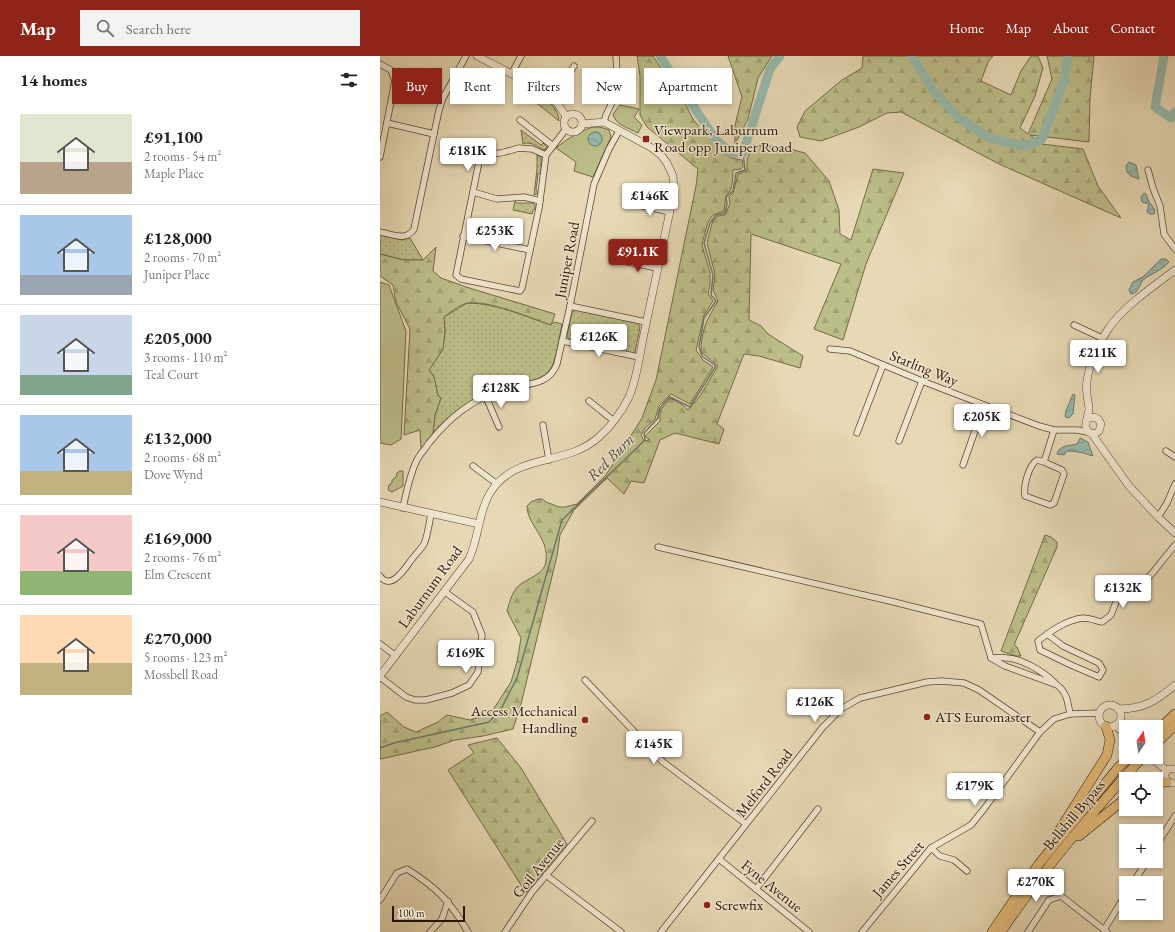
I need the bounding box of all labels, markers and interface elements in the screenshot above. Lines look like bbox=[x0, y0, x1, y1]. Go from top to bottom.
search box bbox=[80, 10, 360, 46]
text: Map bbox=[20, 16, 56, 41]
icon: search bbox=[94, 17, 116, 39]
text: Search here bbox=[126, 19, 191, 38]
text: Home bbox=[949, 19, 984, 37]
text: Map bbox=[1006, 19, 1031, 37]
text: About bbox=[1053, 19, 1089, 37]
text: Contact bbox=[1111, 19, 1155, 37]
chip: Buy bbox=[392, 68, 442, 104]
chip: Rent bbox=[450, 68, 505, 104]
chip: Filters bbox=[513, 68, 574, 104]
chip: New bbox=[582, 68, 636, 104]
chip: Apartment bbox=[644, 68, 732, 104]
text: 14 homes bbox=[20, 69, 87, 91]
icon: filters bbox=[338, 69, 360, 91]
place label: Viewpark, Laburnum Road opp Juniper Road bbox=[654, 120, 792, 156]
text: £91,100 bbox=[144, 126, 203, 148]
icon: home bbox=[52, 130, 100, 178]
marker: Viewpark, Laburnum Road opp Juniper Road bbox=[641, 134, 651, 144]
pin: £181K bbox=[440, 138, 496, 172]
text: £181K bbox=[449, 142, 487, 159]
text: 2 rooms · 54 m² bbox=[144, 148, 221, 165]
text: Maple Place bbox=[144, 165, 204, 182]
pin: £146K bbox=[622, 183, 678, 217]
text: £146K bbox=[631, 187, 669, 204]
pin: £253K bbox=[467, 218, 523, 252]
street label: Juniper Road bbox=[549, 220, 583, 302]
text: £253K bbox=[476, 222, 514, 239]
text: £128,000 bbox=[144, 227, 212, 249]
icon: home bbox=[52, 231, 100, 279]
pin: £91.1K bbox=[605, 239, 671, 273]
text: £91.1K bbox=[617, 243, 659, 260]
text: 2 rooms · 70 m² bbox=[144, 249, 221, 266]
text: Juniper Place bbox=[144, 266, 210, 283]
pin: £126K bbox=[571, 324, 627, 358]
text: £205,000 bbox=[144, 327, 212, 349]
text: £126K bbox=[580, 328, 618, 345]
icon: home bbox=[52, 331, 100, 379]
pin: £211K bbox=[1070, 340, 1126, 374]
text: £211K bbox=[1079, 344, 1117, 361]
street label: Starling Way bbox=[887, 345, 962, 390]
text: 3 rooms · 110 m² bbox=[144, 349, 228, 366]
text: Teal Court bbox=[144, 366, 198, 383]
pin: £128K bbox=[473, 375, 529, 409]
text: £128K bbox=[482, 379, 520, 396]
pin: £205K bbox=[954, 404, 1010, 438]
text: £205K bbox=[963, 408, 1001, 425]
text: £132,000 bbox=[144, 427, 212, 449]
water label: Red Burn bbox=[582, 429, 639, 486]
icon: home bbox=[52, 431, 100, 479]
text: 2 rooms · 68 m² bbox=[144, 449, 221, 466]
text: Dove Wynd bbox=[144, 466, 203, 483]
text: £169,000 bbox=[144, 527, 212, 549]
icon: home bbox=[52, 531, 100, 579]
street label: Laburnum Road bbox=[393, 541, 466, 632]
text: 2 rooms · 76 m² bbox=[144, 549, 221, 566]
text: Elm Crescent bbox=[144, 566, 211, 583]
pin: £132K bbox=[1095, 575, 1151, 609]
text: £132K bbox=[1104, 579, 1142, 596]
text: £270,000 bbox=[144, 627, 212, 649]
icon: home bbox=[52, 631, 100, 679]
pin: £169K bbox=[438, 640, 494, 674]
text: £169K bbox=[447, 644, 485, 661]
text: 5 rooms · 123 m² bbox=[144, 649, 228, 666]
text: Mossbell Road bbox=[144, 666, 218, 683]
pin: £126K bbox=[787, 689, 843, 723]
text: £126K bbox=[796, 693, 834, 710]
place label: Access Mechanical Handling bbox=[470, 701, 577, 737]
place label: ATS Euromaster bbox=[934, 707, 1031, 726]
marker: ATS Euromaster bbox=[922, 712, 932, 722]
marker: Access Mechanical Handling bbox=[580, 715, 590, 725]
north arrow bbox=[1119, 720, 1163, 764]
map controls bbox=[1119, 720, 1163, 920]
pin: £145K bbox=[626, 731, 682, 765]
text: £145K bbox=[635, 735, 673, 752]
street label: Melford Road bbox=[731, 744, 796, 821]
button: locate bbox=[1119, 772, 1163, 816]
pin: £179K bbox=[947, 773, 1003, 807]
street label: Bellshill Bypass bbox=[1038, 775, 1109, 854]
text: £179K bbox=[956, 777, 994, 794]
button: + bbox=[1119, 824, 1163, 868]
street label: Goil Avenue bbox=[508, 834, 568, 902]
street label: James Street bbox=[866, 836, 928, 903]
street label: Fyne Avenue bbox=[738, 855, 807, 916]
pin: £270K bbox=[1008, 869, 1064, 903]
text: £270K bbox=[1017, 873, 1055, 890]
button: − bbox=[1119, 876, 1163, 920]
place label: Screwfix bbox=[715, 895, 764, 914]
marker: Screwfix bbox=[702, 900, 712, 910]
scale bar bbox=[392, 904, 465, 923]
text: 100 m bbox=[398, 906, 425, 920]

